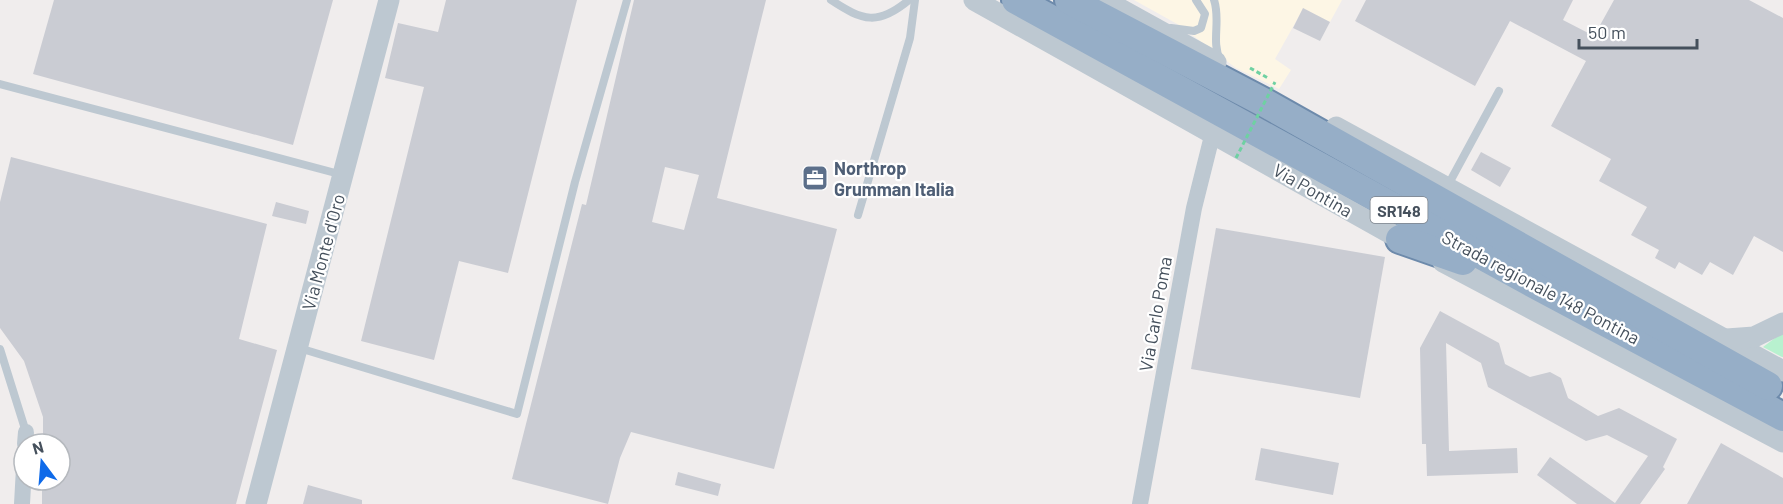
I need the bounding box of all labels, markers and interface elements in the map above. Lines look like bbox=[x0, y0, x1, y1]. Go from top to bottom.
scale bar bbox=[1579, 12, 1698, 50]
text: 50 m bbox=[1588, 21, 1626, 43]
place label: Northrop Grumman Italia bbox=[834, 157, 954, 200]
street label: Via Pontina bbox=[1269, 159, 1357, 221]
office icon: Northrop Grumman Italia bbox=[800, 163, 830, 193]
street label: Via Monte d'Oro bbox=[297, 191, 349, 313]
road number: SR148 bbox=[1370, 197, 1428, 223]
street label: Strada regionale 148 Pontina bbox=[1438, 225, 1644, 349]
street label: Via Carlo Poma bbox=[1134, 255, 1176, 373]
north arrow bbox=[12, 432, 72, 492]
text: N bbox=[30, 437, 45, 458]

